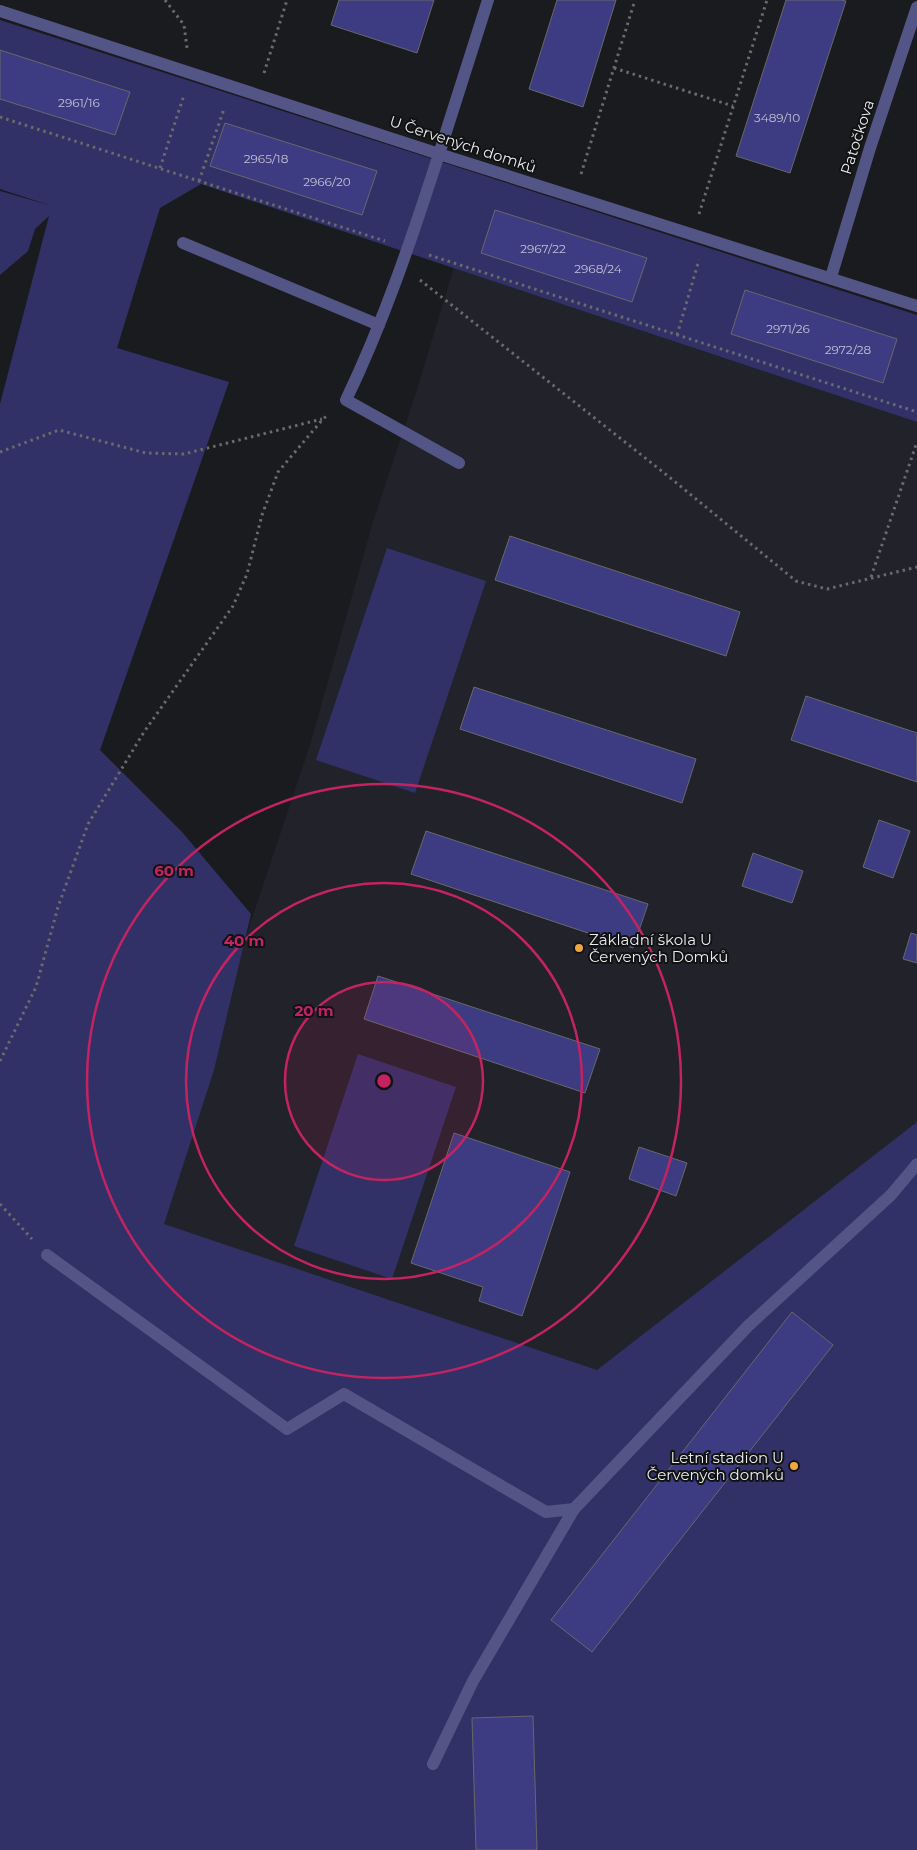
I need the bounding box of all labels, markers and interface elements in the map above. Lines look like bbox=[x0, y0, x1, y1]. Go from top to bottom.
house number: 2961/16 bbox=[58, 95, 100, 110]
street label: Patočkova bbox=[836, 97, 878, 177]
house number: 3489/10 bbox=[754, 110, 800, 125]
street label: U Červených domků bbox=[387, 111, 539, 177]
house number: 2965/18 bbox=[244, 151, 289, 166]
house number: 2966/20 bbox=[303, 174, 351, 189]
house number: 2967/22 bbox=[520, 241, 566, 256]
house number: 2968/24 bbox=[574, 261, 622, 276]
house number: 2971/26 bbox=[766, 321, 810, 336]
house number: 2972/28 bbox=[825, 342, 872, 357]
text: 60 m bbox=[154, 861, 194, 880]
place label: Základní škola U Červených Domků bbox=[589, 930, 728, 966]
text: 40 m bbox=[224, 931, 264, 950]
marker: Základní škola U Červených Domků bbox=[573, 942, 585, 954]
text: 20 m bbox=[294, 1001, 334, 1020]
centre of rings bbox=[375, 1072, 393, 1090]
place label: Letní stadion U Červených domků bbox=[647, 1448, 784, 1484]
marker: Letní stadion U Červených domků bbox=[788, 1460, 800, 1472]

